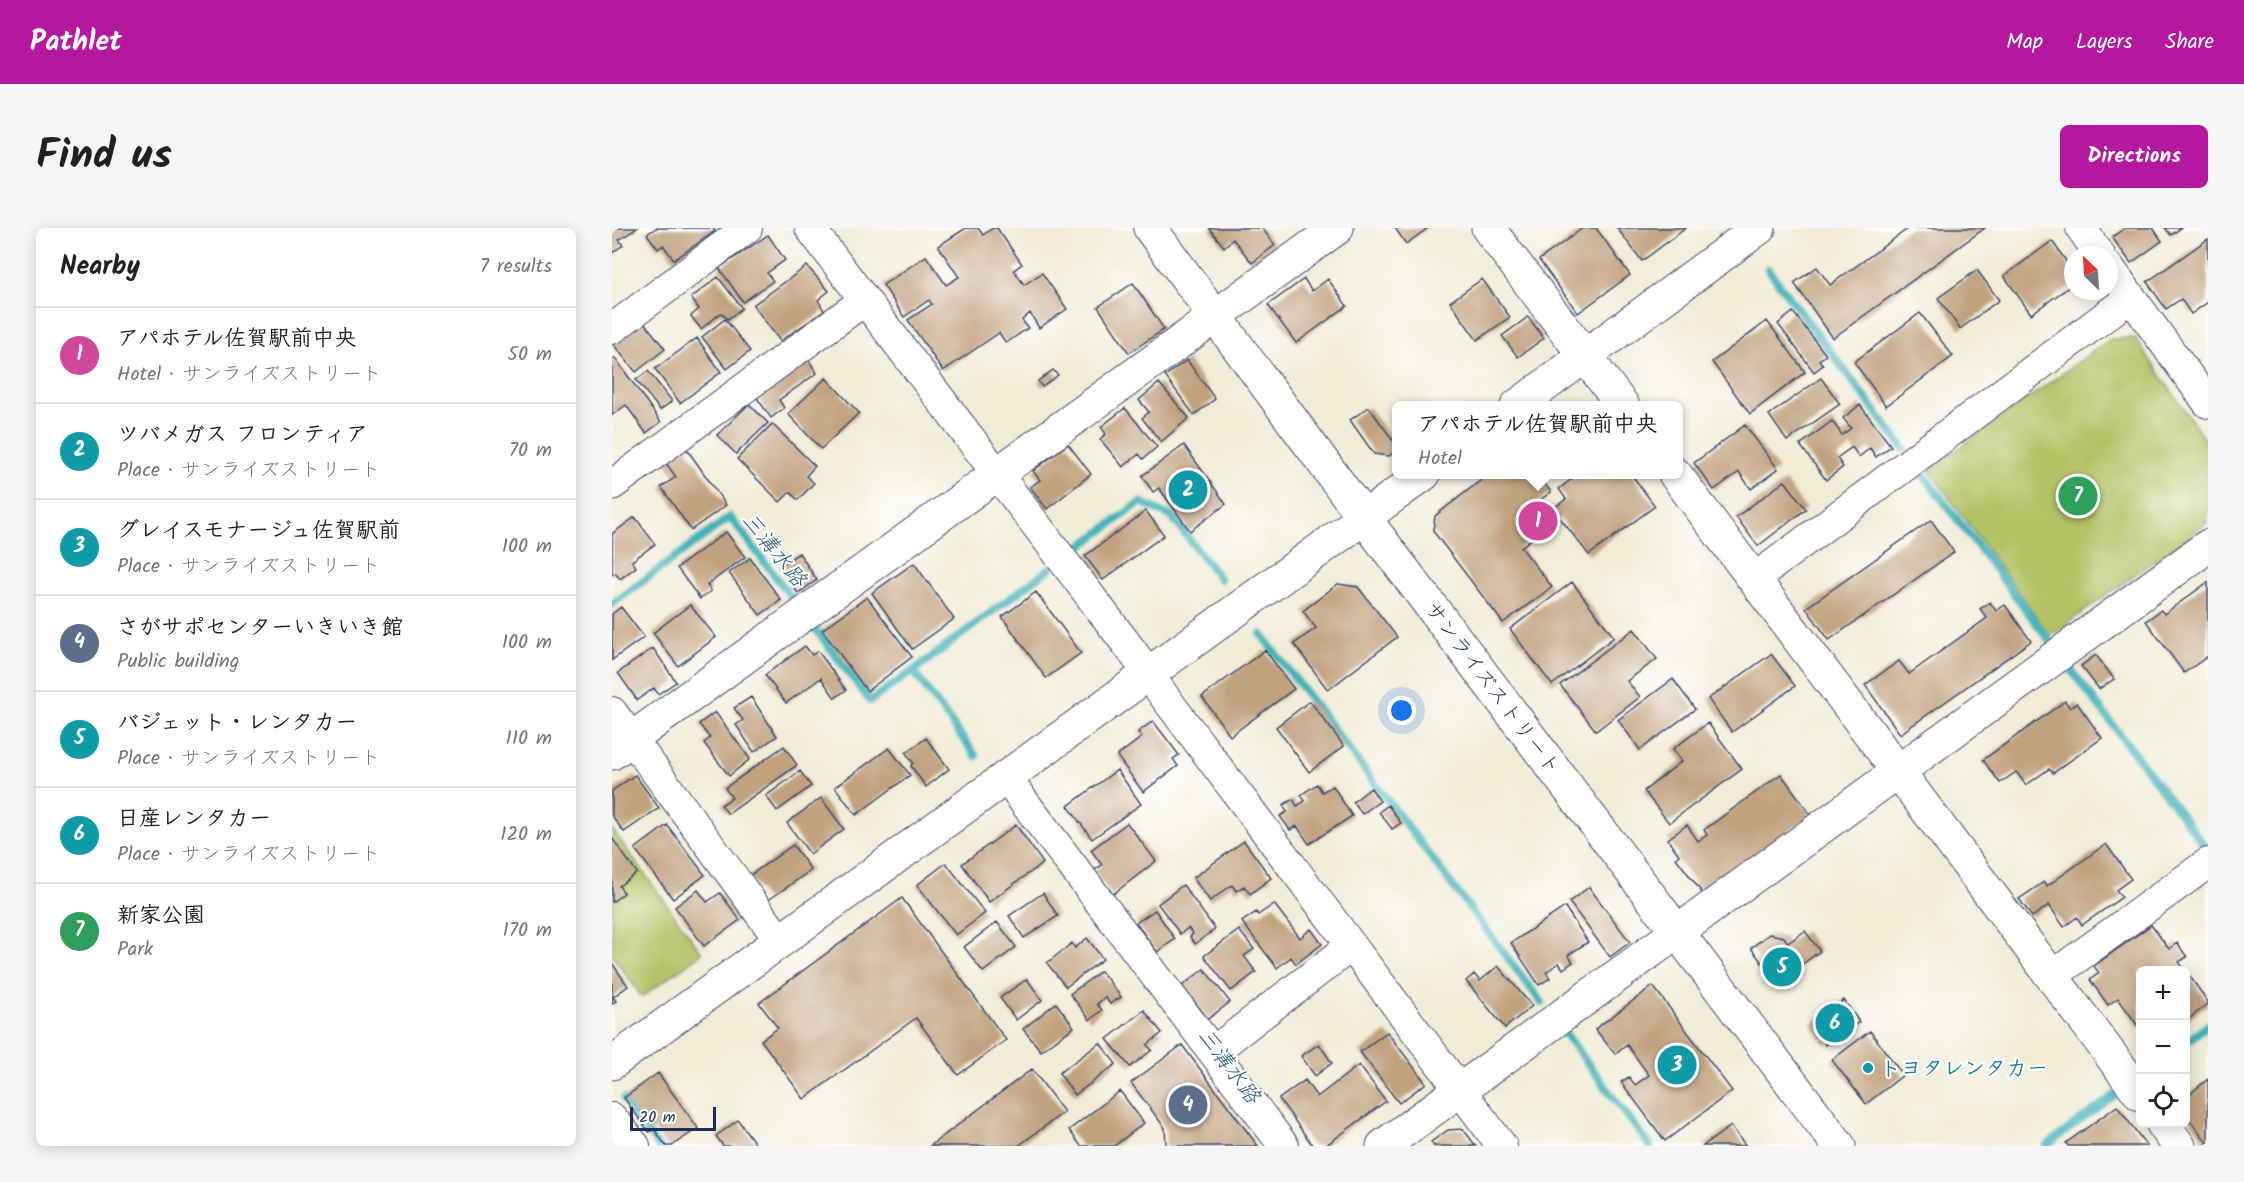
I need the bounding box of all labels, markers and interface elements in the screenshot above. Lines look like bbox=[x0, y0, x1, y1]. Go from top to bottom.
text: Pathlet bbox=[30, 20, 122, 65]
text: Map bbox=[2006, 26, 2043, 59]
text: Layers bbox=[2076, 26, 2132, 59]
text: Share bbox=[2165, 26, 2214, 59]
text: Find us bbox=[36, 123, 172, 190]
button: Directions bbox=[2060, 125, 2208, 188]
text: Nearby bbox=[60, 246, 140, 288]
north arrow bbox=[2064, 246, 2118, 300]
text: 7 results bbox=[480, 251, 552, 283]
text: アパホテル佐賀駅前中央 bbox=[117, 322, 356, 357]
text: 1 bbox=[76, 339, 83, 371]
text: 50 m bbox=[507, 339, 552, 371]
text: Hotel · サンライズストリート bbox=[117, 359, 382, 391]
popup bbox=[1392, 401, 1683, 479]
text: アパホテル佐賀駅前中央 bbox=[1418, 408, 1657, 443]
text: ツバメガス フロンティア bbox=[117, 418, 368, 453]
text: 2 bbox=[74, 435, 85, 467]
text: 70 m bbox=[509, 435, 552, 467]
text: Hotel bbox=[1418, 443, 1462, 475]
text: Place · サンライズストリート bbox=[117, 455, 381, 487]
pin: 2 bbox=[1168, 468, 1208, 512]
pin: 7 bbox=[2058, 474, 2098, 518]
pin: 1 bbox=[1518, 498, 1558, 544]
water label: 三溝水路 bbox=[732, 505, 816, 597]
text: グレイスモナージュ佐賀駅前 bbox=[117, 514, 400, 549]
text: 3 bbox=[74, 531, 85, 563]
text: 100 m bbox=[502, 531, 552, 563]
text: Place · サンライズストリート bbox=[117, 551, 381, 583]
street label: サンライズストリート bbox=[1415, 595, 1568, 783]
text: さがサポセンターいきいき館 bbox=[117, 611, 403, 646]
text: 4 bbox=[74, 627, 85, 659]
text: 100 m bbox=[502, 627, 552, 659]
text: Public building bbox=[117, 646, 239, 678]
your location bbox=[1387, 696, 1416, 725]
text: バジェット・レンタカー bbox=[117, 706, 357, 741]
text: 5 bbox=[74, 723, 85, 755]
text: 110 m bbox=[506, 723, 552, 755]
text: Place · サンライズストリート bbox=[117, 743, 381, 775]
text: 日産レンタカー bbox=[117, 802, 271, 837]
text: 6 bbox=[74, 819, 85, 851]
text: 120 m bbox=[500, 819, 552, 851]
text: Place · サンライズストリート bbox=[117, 839, 381, 871]
text: 新家公園 bbox=[117, 899, 205, 934]
text: 7 bbox=[75, 915, 84, 947]
text: 170 m bbox=[503, 915, 552, 947]
text: Park bbox=[117, 934, 153, 966]
pin: 5 bbox=[1762, 944, 1802, 990]
map controls bbox=[2136, 966, 2190, 1128]
button: + bbox=[2136, 966, 2190, 1020]
pin: 6 bbox=[1816, 1000, 1854, 1046]
button: − bbox=[2136, 1020, 2190, 1074]
water label: 三溝水路 bbox=[1188, 1021, 1270, 1114]
pin: 3 bbox=[1658, 1042, 1696, 1088]
place label: トヨタレンタカー bbox=[1880, 1053, 2048, 1086]
marker: トヨタレンタカー bbox=[1861, 1061, 1875, 1075]
button: locate bbox=[2136, 1074, 2190, 1128]
pin: 4 bbox=[1168, 1082, 1208, 1128]
scale bar bbox=[630, 1104, 716, 1132]
text: 20 m bbox=[639, 1105, 675, 1130]

